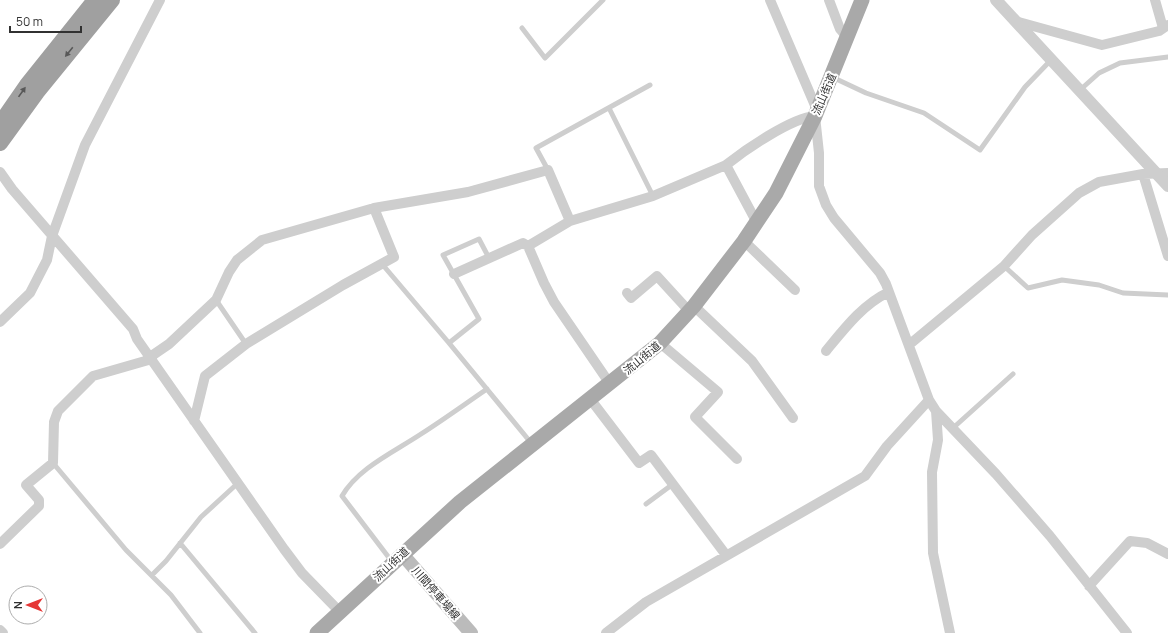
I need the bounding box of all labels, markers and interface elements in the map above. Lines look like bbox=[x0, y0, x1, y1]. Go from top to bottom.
scale bar bbox=[10, 8, 81, 34]
text: 50 m bbox=[16, 13, 43, 30]
one-way arrow bbox=[65, 46, 74, 57]
street label: 流山街道 bbox=[808, 71, 839, 117]
one-way arrow bbox=[18, 86, 26, 97]
street label: 流山街道 bbox=[620, 338, 663, 378]
street label: 流山街道 bbox=[369, 543, 412, 584]
street label: 川間停車場線 bbox=[409, 563, 464, 622]
north arrow bbox=[8, 585, 48, 625]
text: N bbox=[10, 601, 25, 609]

